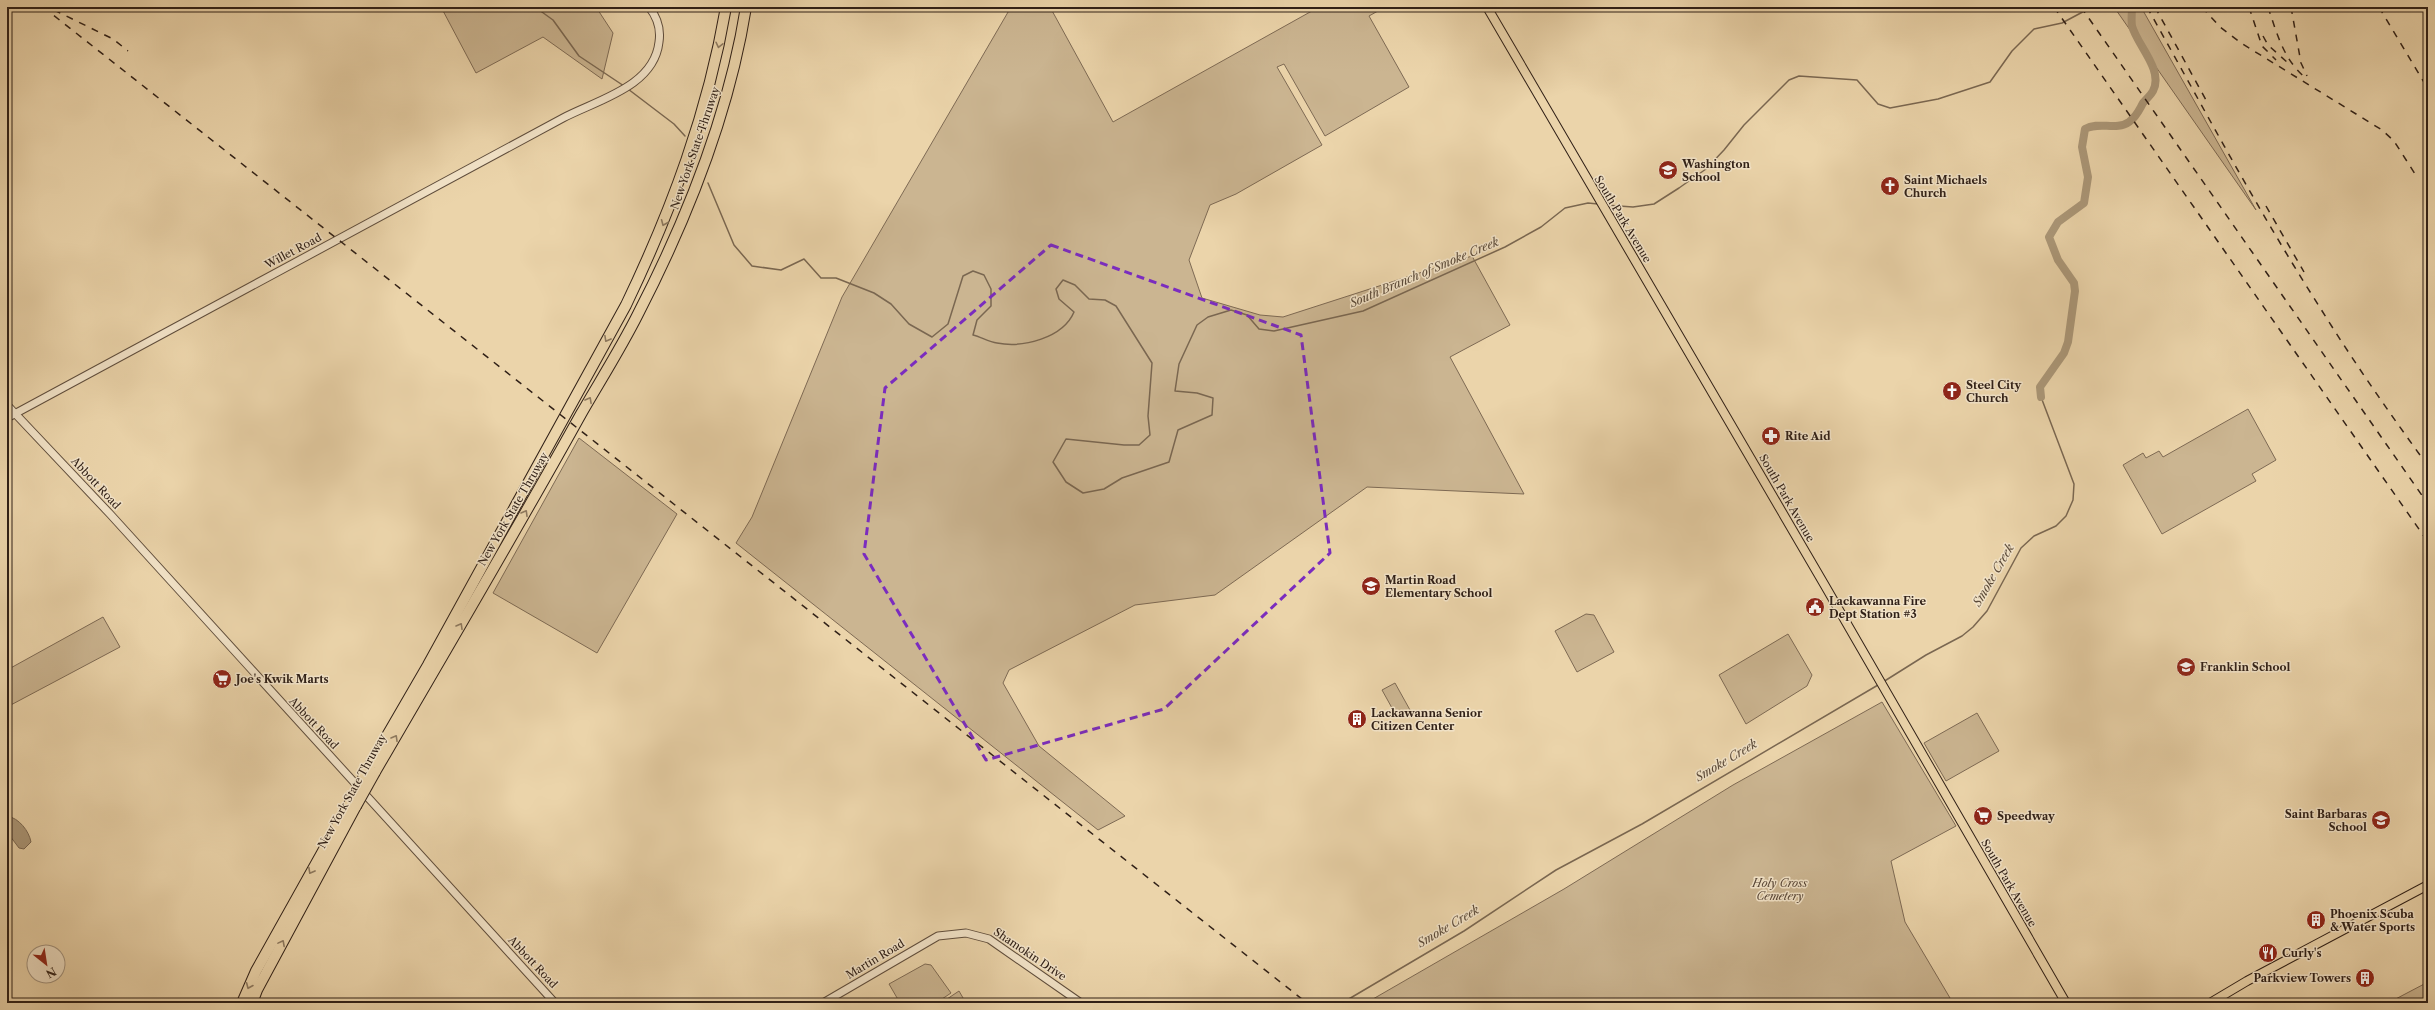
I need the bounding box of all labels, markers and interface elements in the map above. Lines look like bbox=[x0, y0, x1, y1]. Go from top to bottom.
one-way arrow bbox=[716, 42, 724, 48]
street label: New York State Thruway bbox=[667, 84, 723, 211]
place label: Washington School bbox=[1681, 157, 1750, 184]
school or university icon: Washington School bbox=[1657, 159, 1679, 181]
street label: South Park Avenue bbox=[1591, 173, 1655, 265]
place label: Saint Michaels Church bbox=[1904, 173, 1987, 200]
church icon: Saint Michaels Church bbox=[1879, 175, 1901, 197]
one-way arrow bbox=[661, 218, 669, 226]
street label: Willet Road bbox=[261, 230, 324, 272]
water label: South Branch of Smoke Creek bbox=[1346, 233, 1501, 311]
one-way arrow bbox=[604, 335, 612, 343]
place label: Steel City Church bbox=[1966, 378, 2021, 405]
church icon: Steel City Church bbox=[1941, 380, 1963, 402]
one-way arrow bbox=[584, 397, 592, 404]
pharmacy icon: Rite Aid bbox=[1760, 425, 1782, 447]
place label: Rite Aid bbox=[1785, 429, 1831, 443]
street label: New York State Thruway bbox=[475, 449, 552, 568]
street label: South Park Avenue bbox=[1756, 452, 1818, 544]
street label: Abbott Road bbox=[68, 453, 124, 512]
one-way arrow bbox=[521, 510, 528, 517]
water label: Smoke Creek bbox=[1969, 540, 2017, 610]
place label: Martin Road Elementary School bbox=[1385, 573, 1492, 600]
school or university icon: Martin Road Elementary School bbox=[1360, 575, 1382, 597]
place label: Lackawanna Fire Dept Station #3 bbox=[1829, 594, 1927, 621]
public building icon: Lackawanna Fire Dept Station #3 bbox=[1804, 596, 1826, 618]
one-way arrow bbox=[456, 623, 463, 630]
school or university icon: Franklin School bbox=[2175, 656, 2197, 678]
place label: Franklin School bbox=[2200, 660, 2290, 674]
supermarket icon: Joe's Kwik Marts bbox=[211, 668, 233, 690]
place label: Joe's Kwik Marts bbox=[234, 672, 329, 686]
street label: Abbott Road bbox=[286, 693, 342, 752]
place label: Lackawanna Senior Citizen Center bbox=[1371, 706, 1483, 733]
building icon: Lackawanna Senior Citizen Center bbox=[1346, 708, 1368, 730]
street label: New York State Thruway bbox=[315, 730, 390, 851]
one-way arrow bbox=[390, 735, 397, 742]
water label: Smoke Creek bbox=[1691, 735, 1760, 785]
supermarket icon: Speedway bbox=[1972, 805, 1994, 827]
place label: Saint Barbaras School bbox=[2285, 807, 2367, 834]
place label: Speedway bbox=[1997, 809, 2055, 823]
school or university icon: Saint Barbaras School bbox=[2370, 809, 2392, 831]
street label: South Park Avenue bbox=[1978, 837, 2040, 929]
one-way arrow bbox=[309, 867, 316, 874]
park label: Holy Cross Cemetery bbox=[1751, 876, 1808, 903]
water label: Smoke Creek bbox=[1413, 901, 1482, 951]
place label: Phoenix Scuba & Water Sports bbox=[2330, 907, 2415, 934]
building icon: Phoenix Scuba & Water Sports bbox=[2305, 909, 2327, 931]
street label: Shamokin Drive bbox=[991, 925, 1069, 983]
street label: Abbott Road bbox=[505, 932, 561, 991]
street label: Martin Road bbox=[843, 936, 907, 982]
one-way arrow bbox=[277, 940, 285, 947]
restaurant icon: Curly's bbox=[2257, 942, 2279, 964]
north arrow bbox=[26, 944, 66, 984]
place label: Curly's bbox=[2282, 946, 2321, 960]
text: N bbox=[43, 964, 59, 981]
building icon: Parkview Towers bbox=[2354, 967, 2376, 989]
place label: Parkview Towers bbox=[2254, 971, 2351, 985]
one-way arrow bbox=[246, 982, 254, 989]

